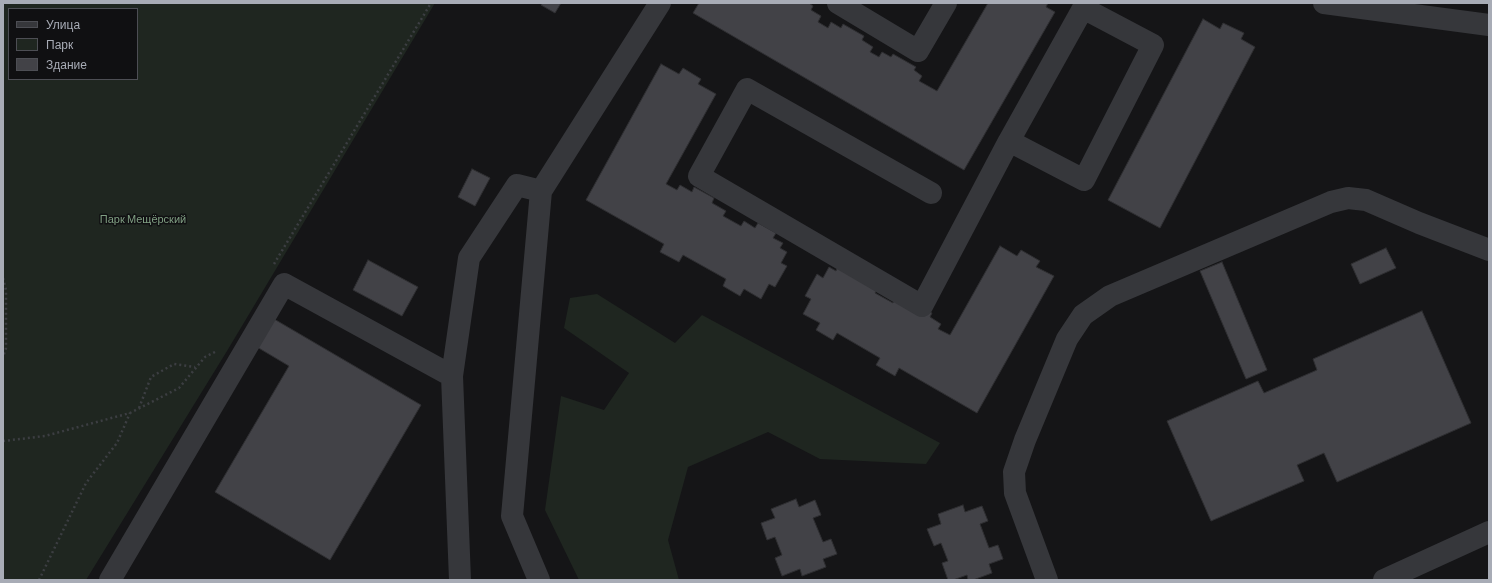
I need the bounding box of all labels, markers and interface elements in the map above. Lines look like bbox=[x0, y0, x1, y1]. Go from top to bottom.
legend bbox=[8, 8, 138, 80]
text: Улица bbox=[46, 17, 80, 31]
text: Парк bbox=[46, 37, 73, 51]
text: Здание bbox=[46, 57, 87, 71]
park label: Парк Мещёрский bbox=[100, 212, 186, 226]

